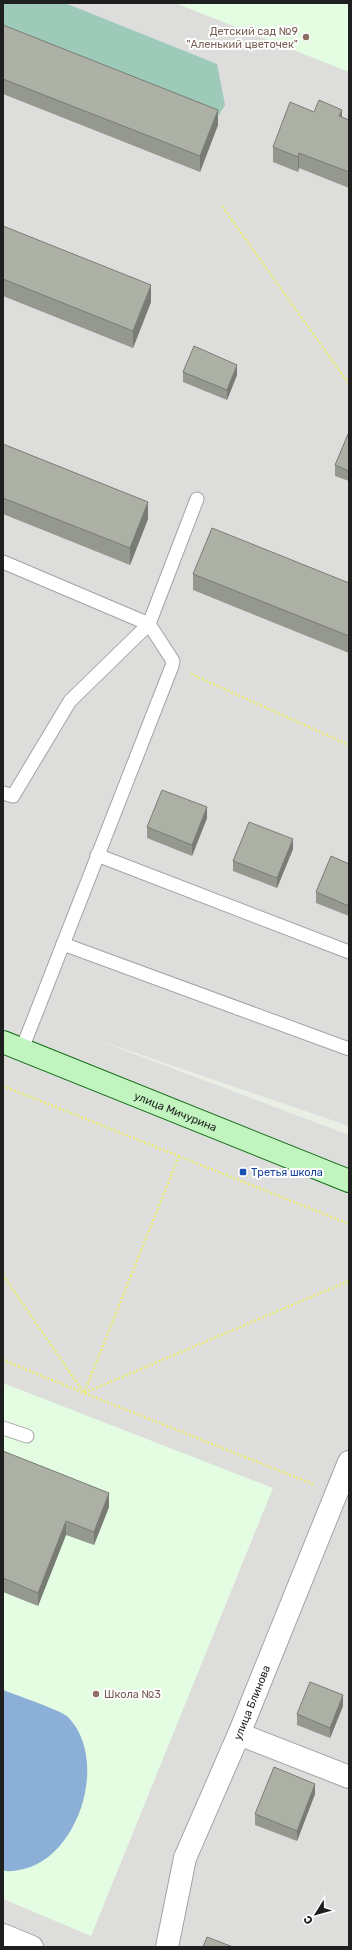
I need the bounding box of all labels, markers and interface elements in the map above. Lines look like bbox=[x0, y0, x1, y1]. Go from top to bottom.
place label: Детский сад №9 "Аленький цветочек" bbox=[186, 25, 298, 51]
marker: Детский сад №9 "Аленький цветочек" bbox=[301, 32, 311, 42]
street label: улица Мичурина bbox=[132, 1089, 219, 1134]
place label: Третья школа bbox=[251, 1166, 323, 1179]
marker: Третья школа bbox=[238, 1167, 248, 1177]
street label: улица Блинова bbox=[231, 1663, 273, 1742]
place label: Школа №3 bbox=[104, 1688, 161, 1701]
marker: Школа №3 bbox=[91, 1689, 101, 1699]
north arrow bbox=[296, 1894, 336, 1934]
text: С bbox=[301, 1913, 316, 1927]

